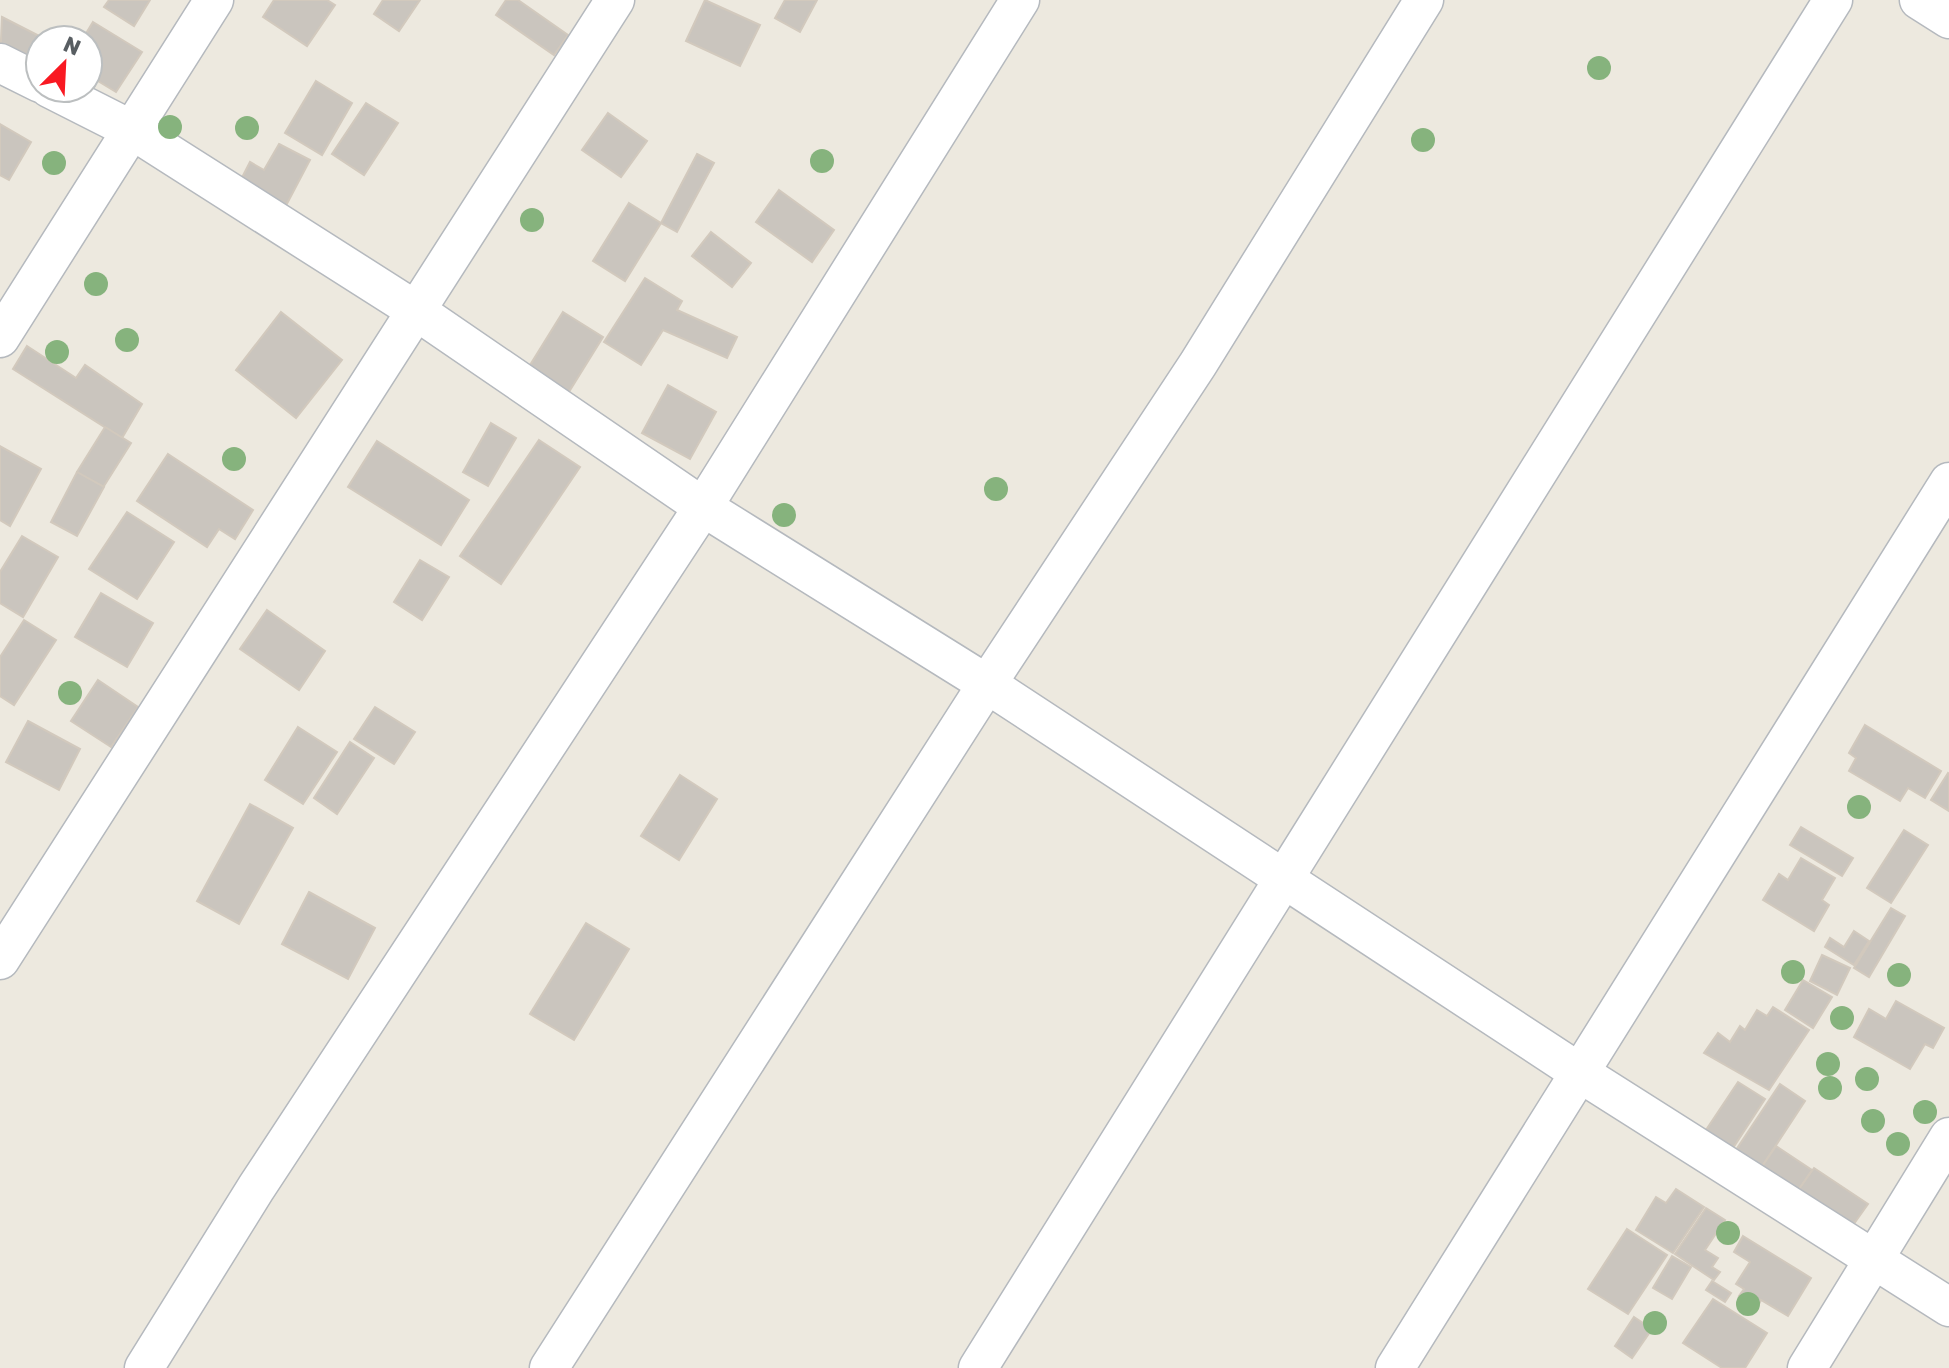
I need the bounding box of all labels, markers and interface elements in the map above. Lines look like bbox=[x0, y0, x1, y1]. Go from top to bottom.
north arrow bbox=[24, 24, 104, 104]
text: N bbox=[59, 31, 85, 62]

